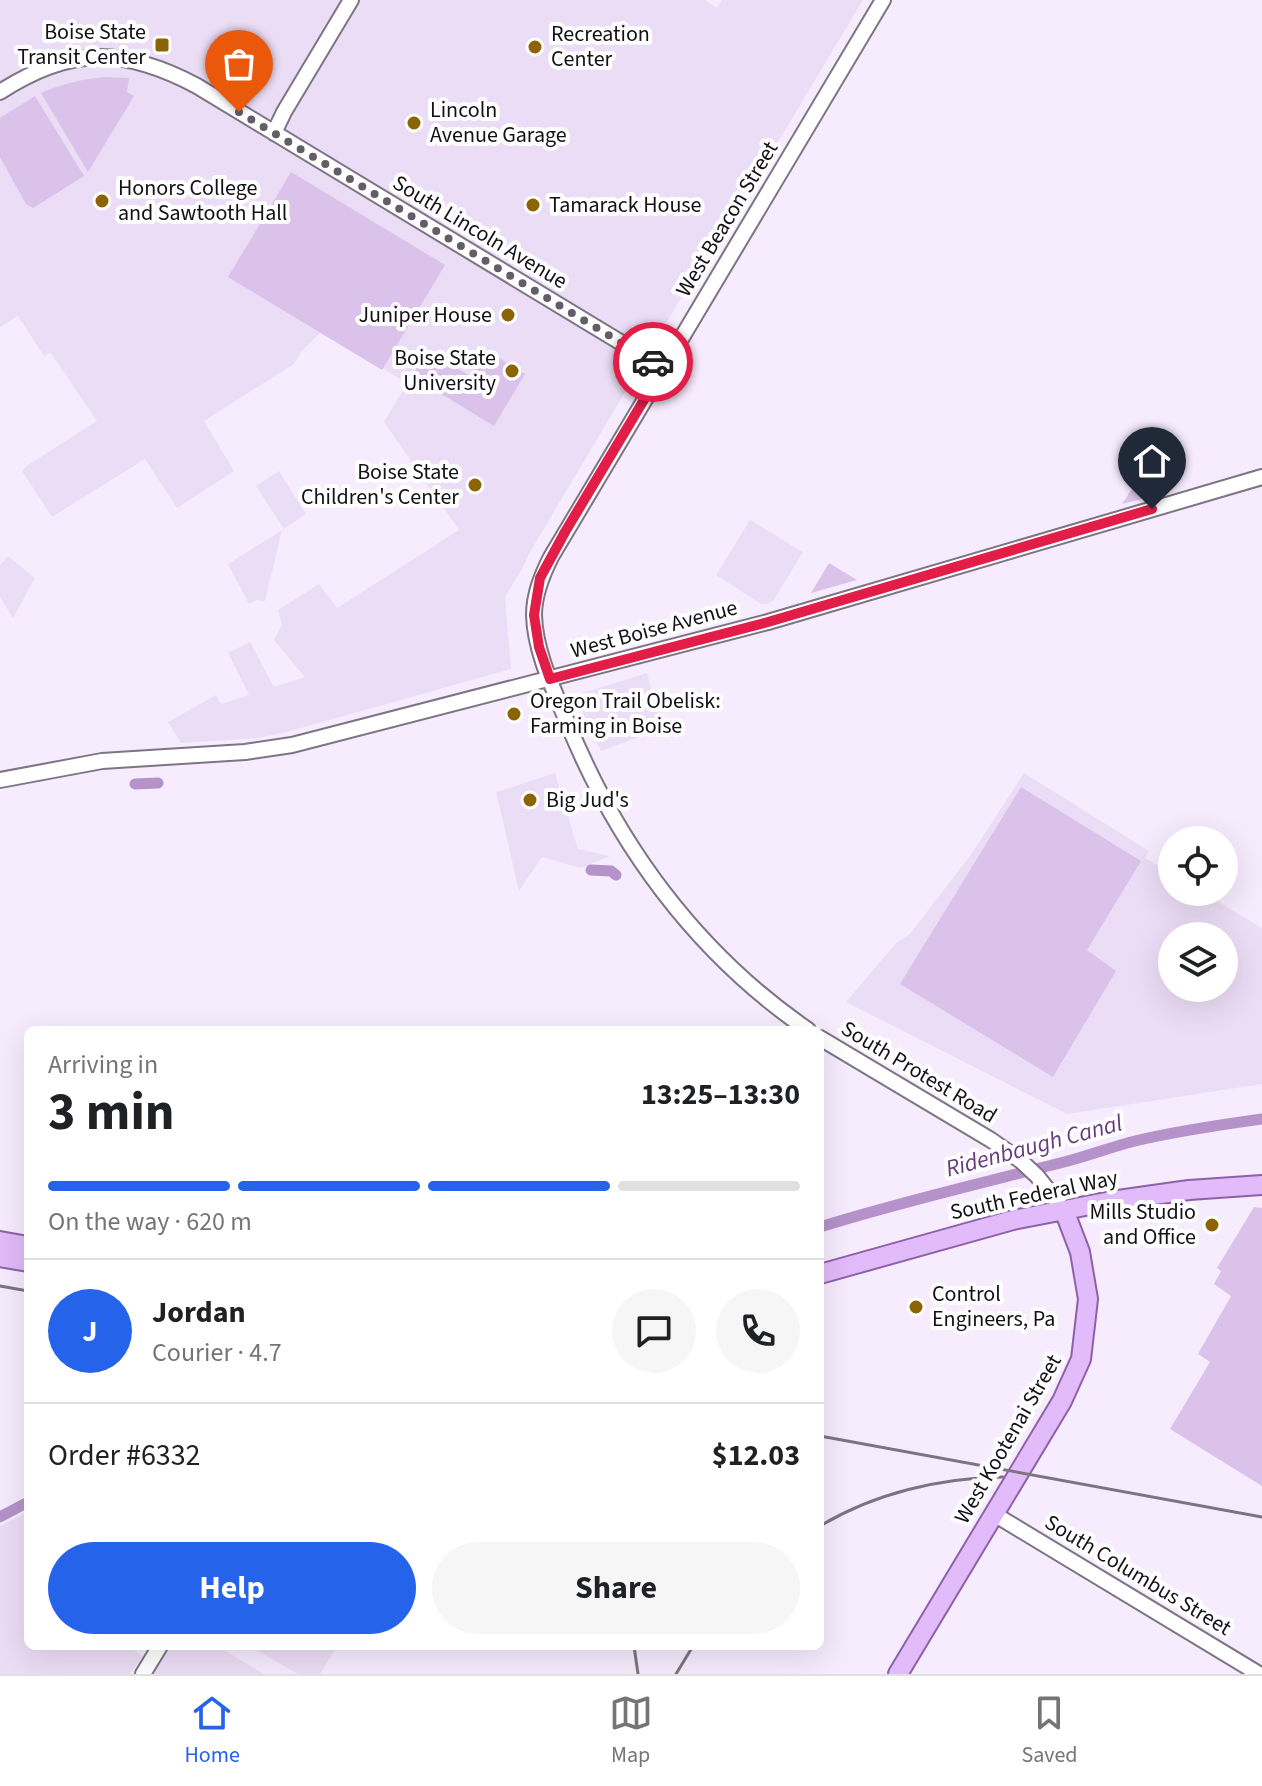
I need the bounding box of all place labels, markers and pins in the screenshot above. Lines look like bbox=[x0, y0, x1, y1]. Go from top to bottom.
place label: Boise State Transit Center bbox=[17, 16, 146, 73]
place label: Recreation Center bbox=[551, 18, 650, 75]
pin bbox=[205, 30, 273, 112]
marker: Boise State Transit Center bbox=[153, 36, 171, 54]
marker: Recreation Center bbox=[526, 38, 544, 56]
place label: Lincoln Avenue Garage bbox=[430, 94, 567, 151]
marker: Lincoln Avenue Garage bbox=[405, 114, 423, 132]
place label: Honors College and Sawtooth Hall bbox=[118, 172, 287, 229]
place label: Tamarack House bbox=[549, 189, 702, 221]
marker: Honors College and Sawtooth Hall bbox=[93, 192, 111, 210]
marker: Tamarack House bbox=[524, 196, 542, 214]
place label: Juniper House bbox=[359, 299, 492, 331]
marker: Juniper House bbox=[499, 306, 517, 324]
place label: Boise State University bbox=[394, 342, 497, 399]
marker: Boise State University bbox=[503, 362, 521, 380]
pin bbox=[1118, 427, 1186, 509]
place label: Boise State Children's Center bbox=[301, 456, 459, 513]
marker: Boise State Children's Center bbox=[466, 476, 484, 494]
place label: Oregon Trail Obelisk: Farming in Boise bbox=[530, 685, 721, 742]
marker: Oregon Trail Obelisk: Farming in Boise bbox=[505, 705, 523, 723]
place label: Big Jud's bbox=[546, 784, 629, 816]
marker: Big Jud's bbox=[521, 791, 539, 809]
place label: Mills Studio and Office bbox=[1090, 1196, 1196, 1253]
marker: Mills Studio and Office bbox=[1203, 1216, 1221, 1234]
place label: Control Engineers, Pa bbox=[932, 1278, 1055, 1335]
marker: Control Engineers, Pa bbox=[907, 1298, 925, 1316]

